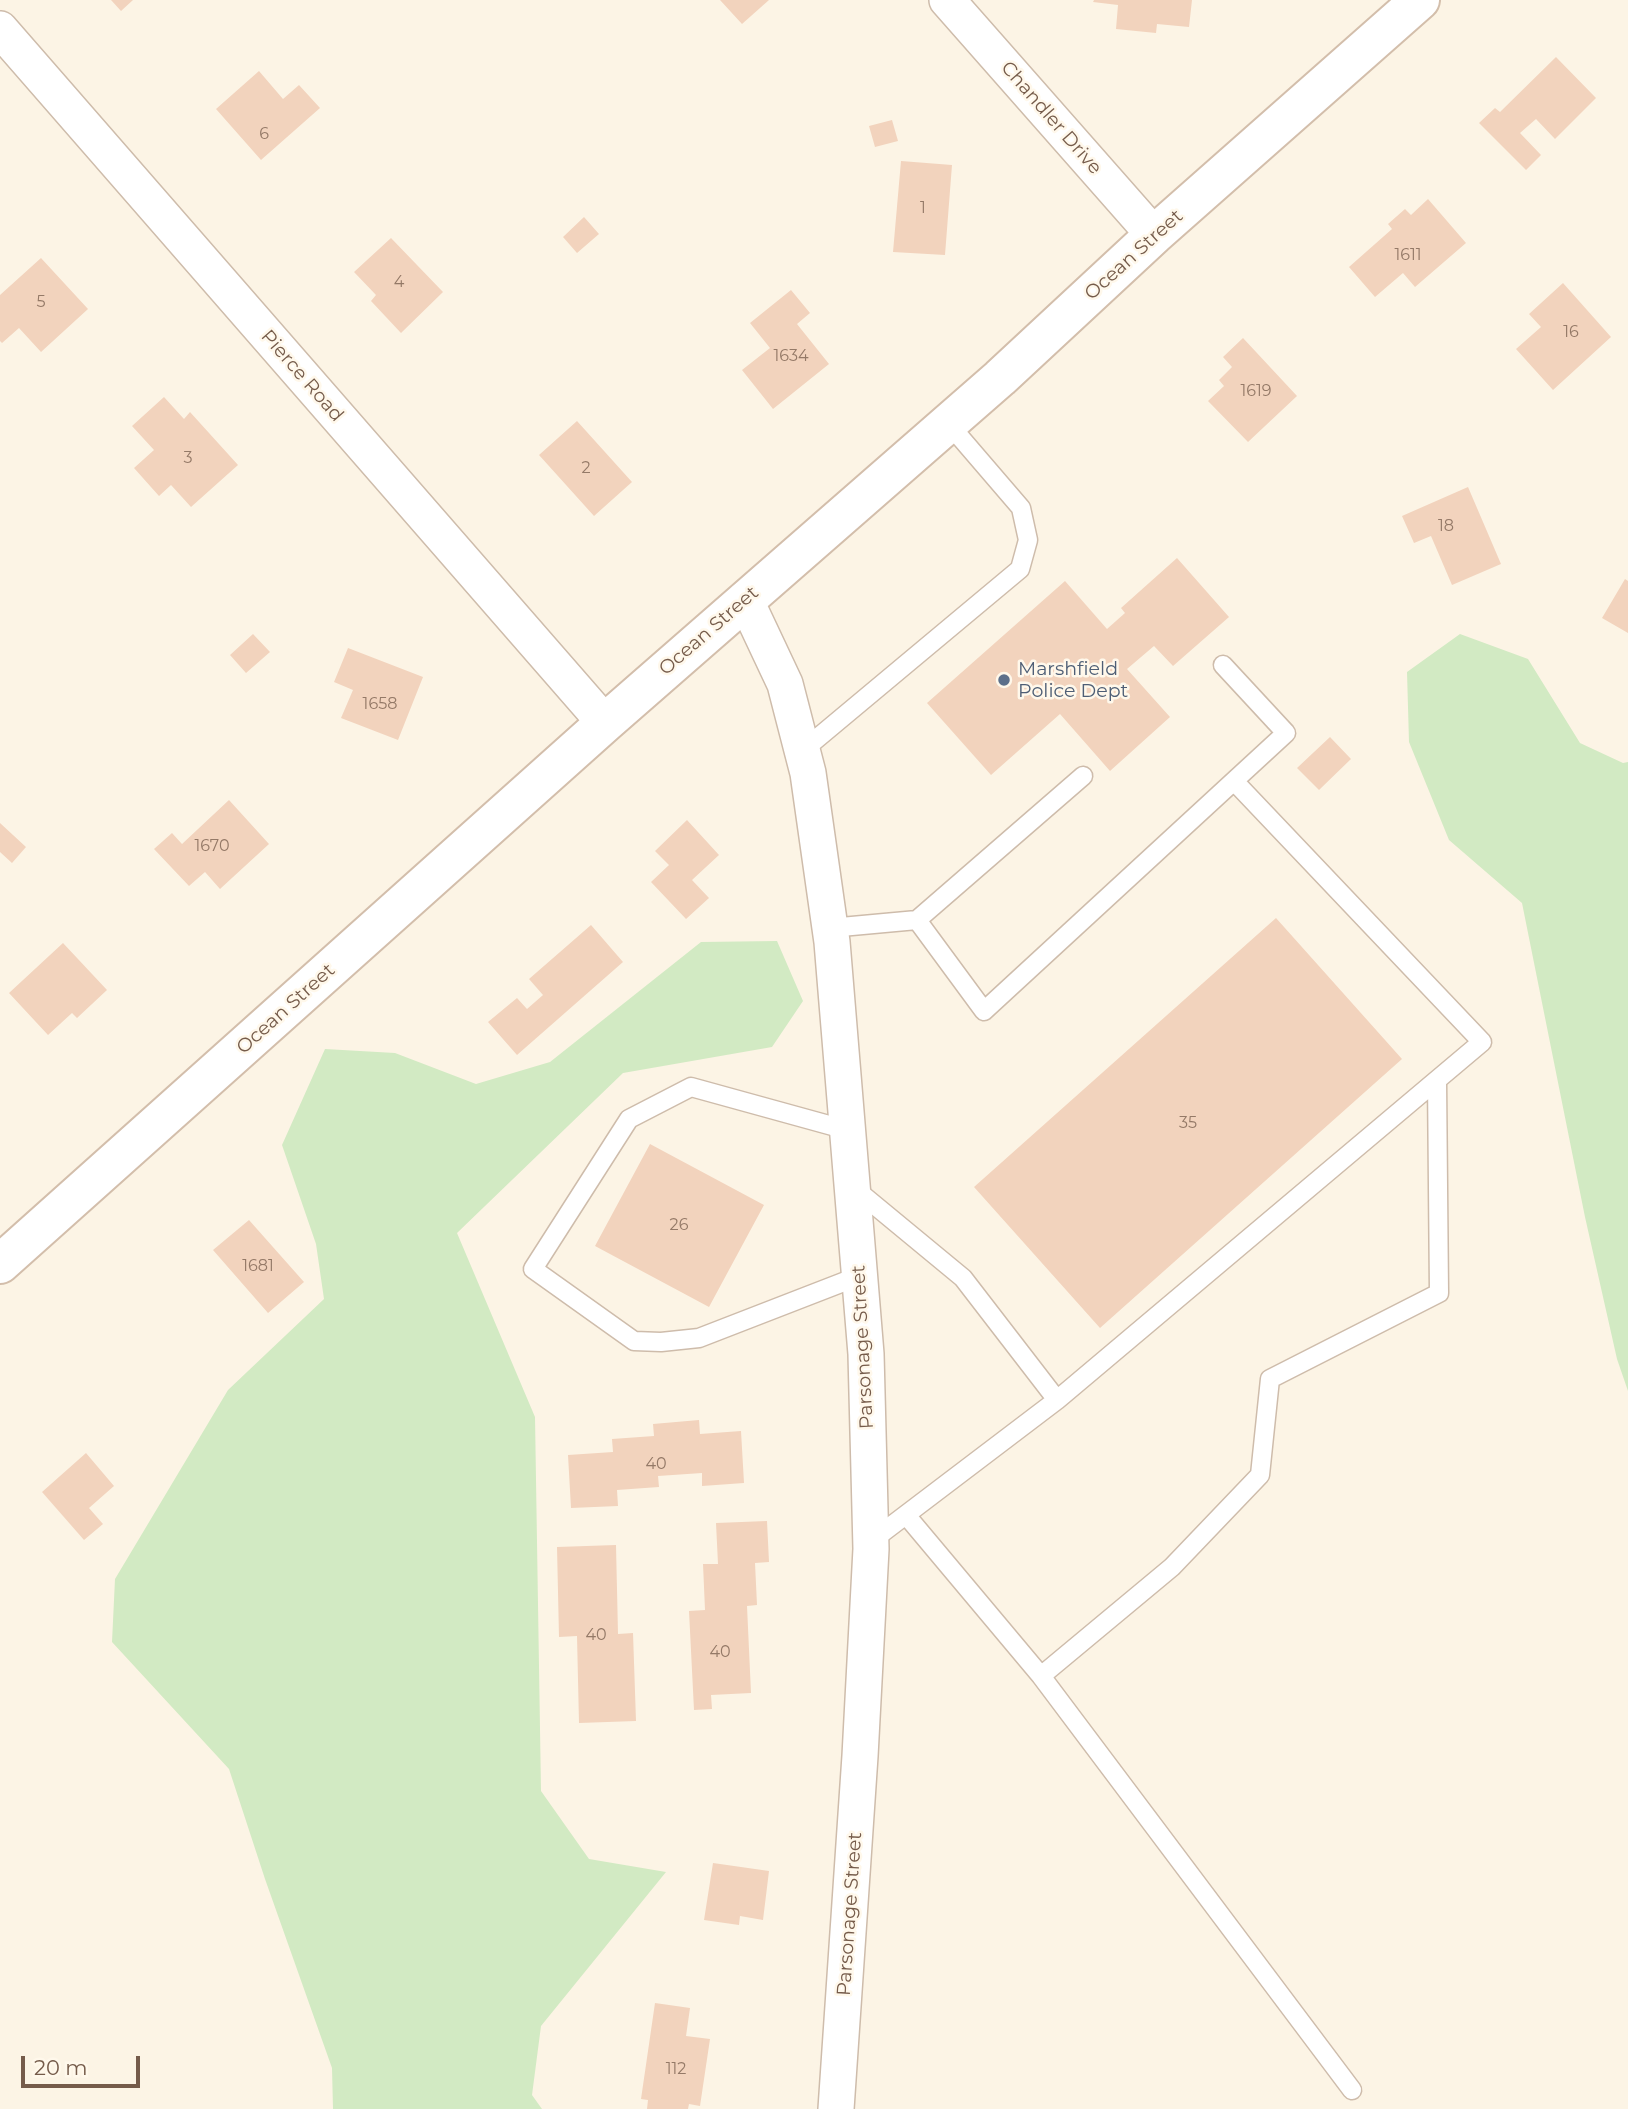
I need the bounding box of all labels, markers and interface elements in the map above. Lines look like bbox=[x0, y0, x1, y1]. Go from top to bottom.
street label: Chandler Drive bbox=[996, 57, 1106, 179]
house number: 6 bbox=[259, 124, 269, 144]
house number: 1 bbox=[920, 198, 926, 218]
street label: Ocean Street bbox=[1080, 205, 1188, 305]
house number: 1611 bbox=[1394, 245, 1422, 265]
house number: 4 bbox=[394, 272, 404, 292]
house number: 5 bbox=[36, 292, 46, 312]
house number: 16 bbox=[1563, 322, 1579, 342]
street label: Pierce Road bbox=[256, 325, 348, 427]
house number: 1634 bbox=[773, 346, 809, 366]
house number: 1619 bbox=[1240, 381, 1272, 401]
house number: 3 bbox=[183, 448, 193, 468]
house number: 2 bbox=[581, 458, 591, 478]
house number: 18 bbox=[1438, 516, 1454, 536]
street label: Ocean Street bbox=[655, 582, 763, 680]
place label: Marshfield Police Dept bbox=[1018, 658, 1128, 702]
marker: Marshfield Police Dept bbox=[996, 672, 1012, 688]
house number: 1658 bbox=[363, 694, 397, 714]
house number: 1670 bbox=[194, 836, 230, 856]
street label: Ocean Street bbox=[232, 959, 340, 1059]
house number: 35 bbox=[1179, 1113, 1197, 1133]
house number: 26 bbox=[670, 1215, 688, 1235]
house number: 1681 bbox=[242, 1256, 274, 1276]
street label: Parsonage Street bbox=[847, 1264, 879, 1430]
house number: 40 bbox=[645, 1454, 667, 1474]
house number: 40 bbox=[585, 1625, 607, 1645]
house number: 40 bbox=[709, 1642, 731, 1662]
street label: Parsonage Street bbox=[833, 1831, 867, 1997]
scale bar bbox=[24, 2042, 144, 2086]
text: 20 m bbox=[34, 2055, 88, 2080]
house number: 112 bbox=[666, 2059, 686, 2079]

